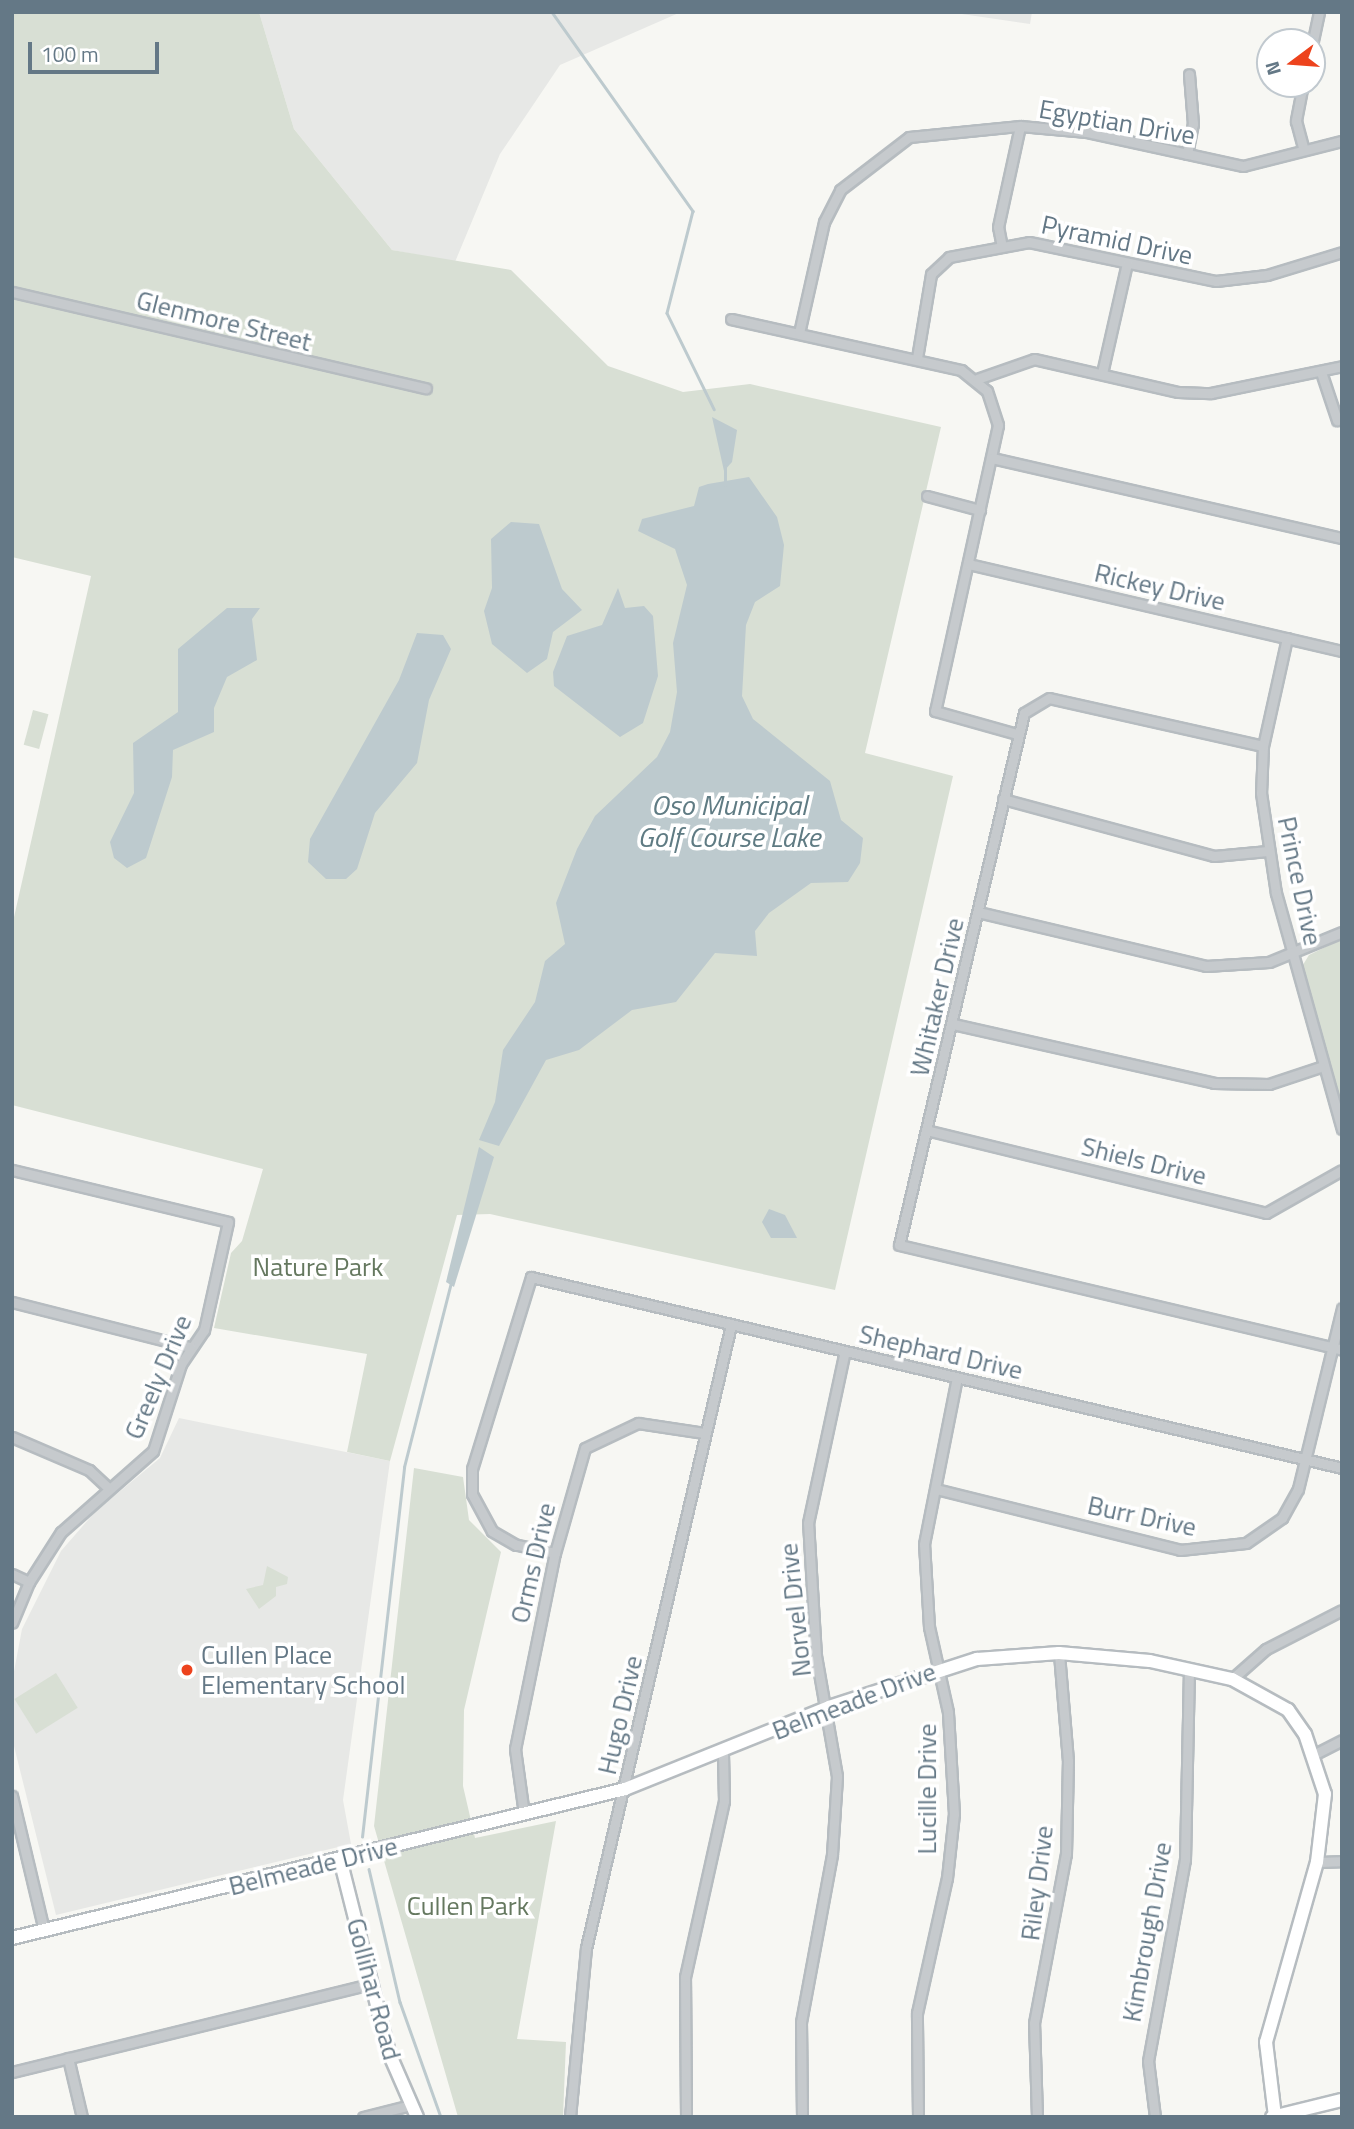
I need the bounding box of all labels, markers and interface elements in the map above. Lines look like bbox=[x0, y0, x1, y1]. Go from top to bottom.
scale bar bbox=[32, 28, 163, 72]
north arrow bbox=[1256, 28, 1326, 98]
text: 100 m bbox=[41, 38, 98, 70]
text: N bbox=[1257, 58, 1288, 79]
street label: Egyptian Drive bbox=[1037, 93, 1197, 151]
street label: Pyramid Drive bbox=[1039, 209, 1195, 271]
street label: Glenmore Street bbox=[133, 284, 315, 358]
street label: Rickey Drive bbox=[1092, 557, 1228, 617]
water label: Oso Municipal Golf Course Lake bbox=[637, 788, 821, 854]
street label: Prince Drive bbox=[1271, 814, 1329, 948]
street label: Whitaker Drive bbox=[904, 915, 970, 1079]
street label: Shiels Drive bbox=[1078, 1130, 1210, 1192]
park label: Nature Park bbox=[253, 1251, 383, 1283]
street label: Greely Drive bbox=[118, 1310, 198, 1444]
street label: Shephard Drive bbox=[856, 1318, 1026, 1386]
street label: Burr Drive bbox=[1085, 1489, 1199, 1543]
street label: Orms Drive bbox=[504, 1500, 562, 1626]
street label: Norvel Drive bbox=[772, 1542, 818, 1678]
place label: Cullen Place Elementary School bbox=[201, 1639, 406, 1700]
street label: Hugo Drive bbox=[591, 1653, 649, 1777]
street label: Belmeade Drive bbox=[768, 1656, 940, 1746]
marker: Cullen Place Elementary School bbox=[179, 1662, 195, 1678]
street label: Lucille Drive bbox=[911, 1724, 943, 1854]
street label: Riley Drive bbox=[1014, 1824, 1060, 1942]
street label: Belmeade Drive bbox=[226, 1830, 400, 1902]
street label: Kimbrough Drive bbox=[1116, 1840, 1178, 2024]
park label: Cullen Park bbox=[407, 1890, 529, 1922]
street label: Gollihar Road bbox=[340, 1915, 408, 2063]

